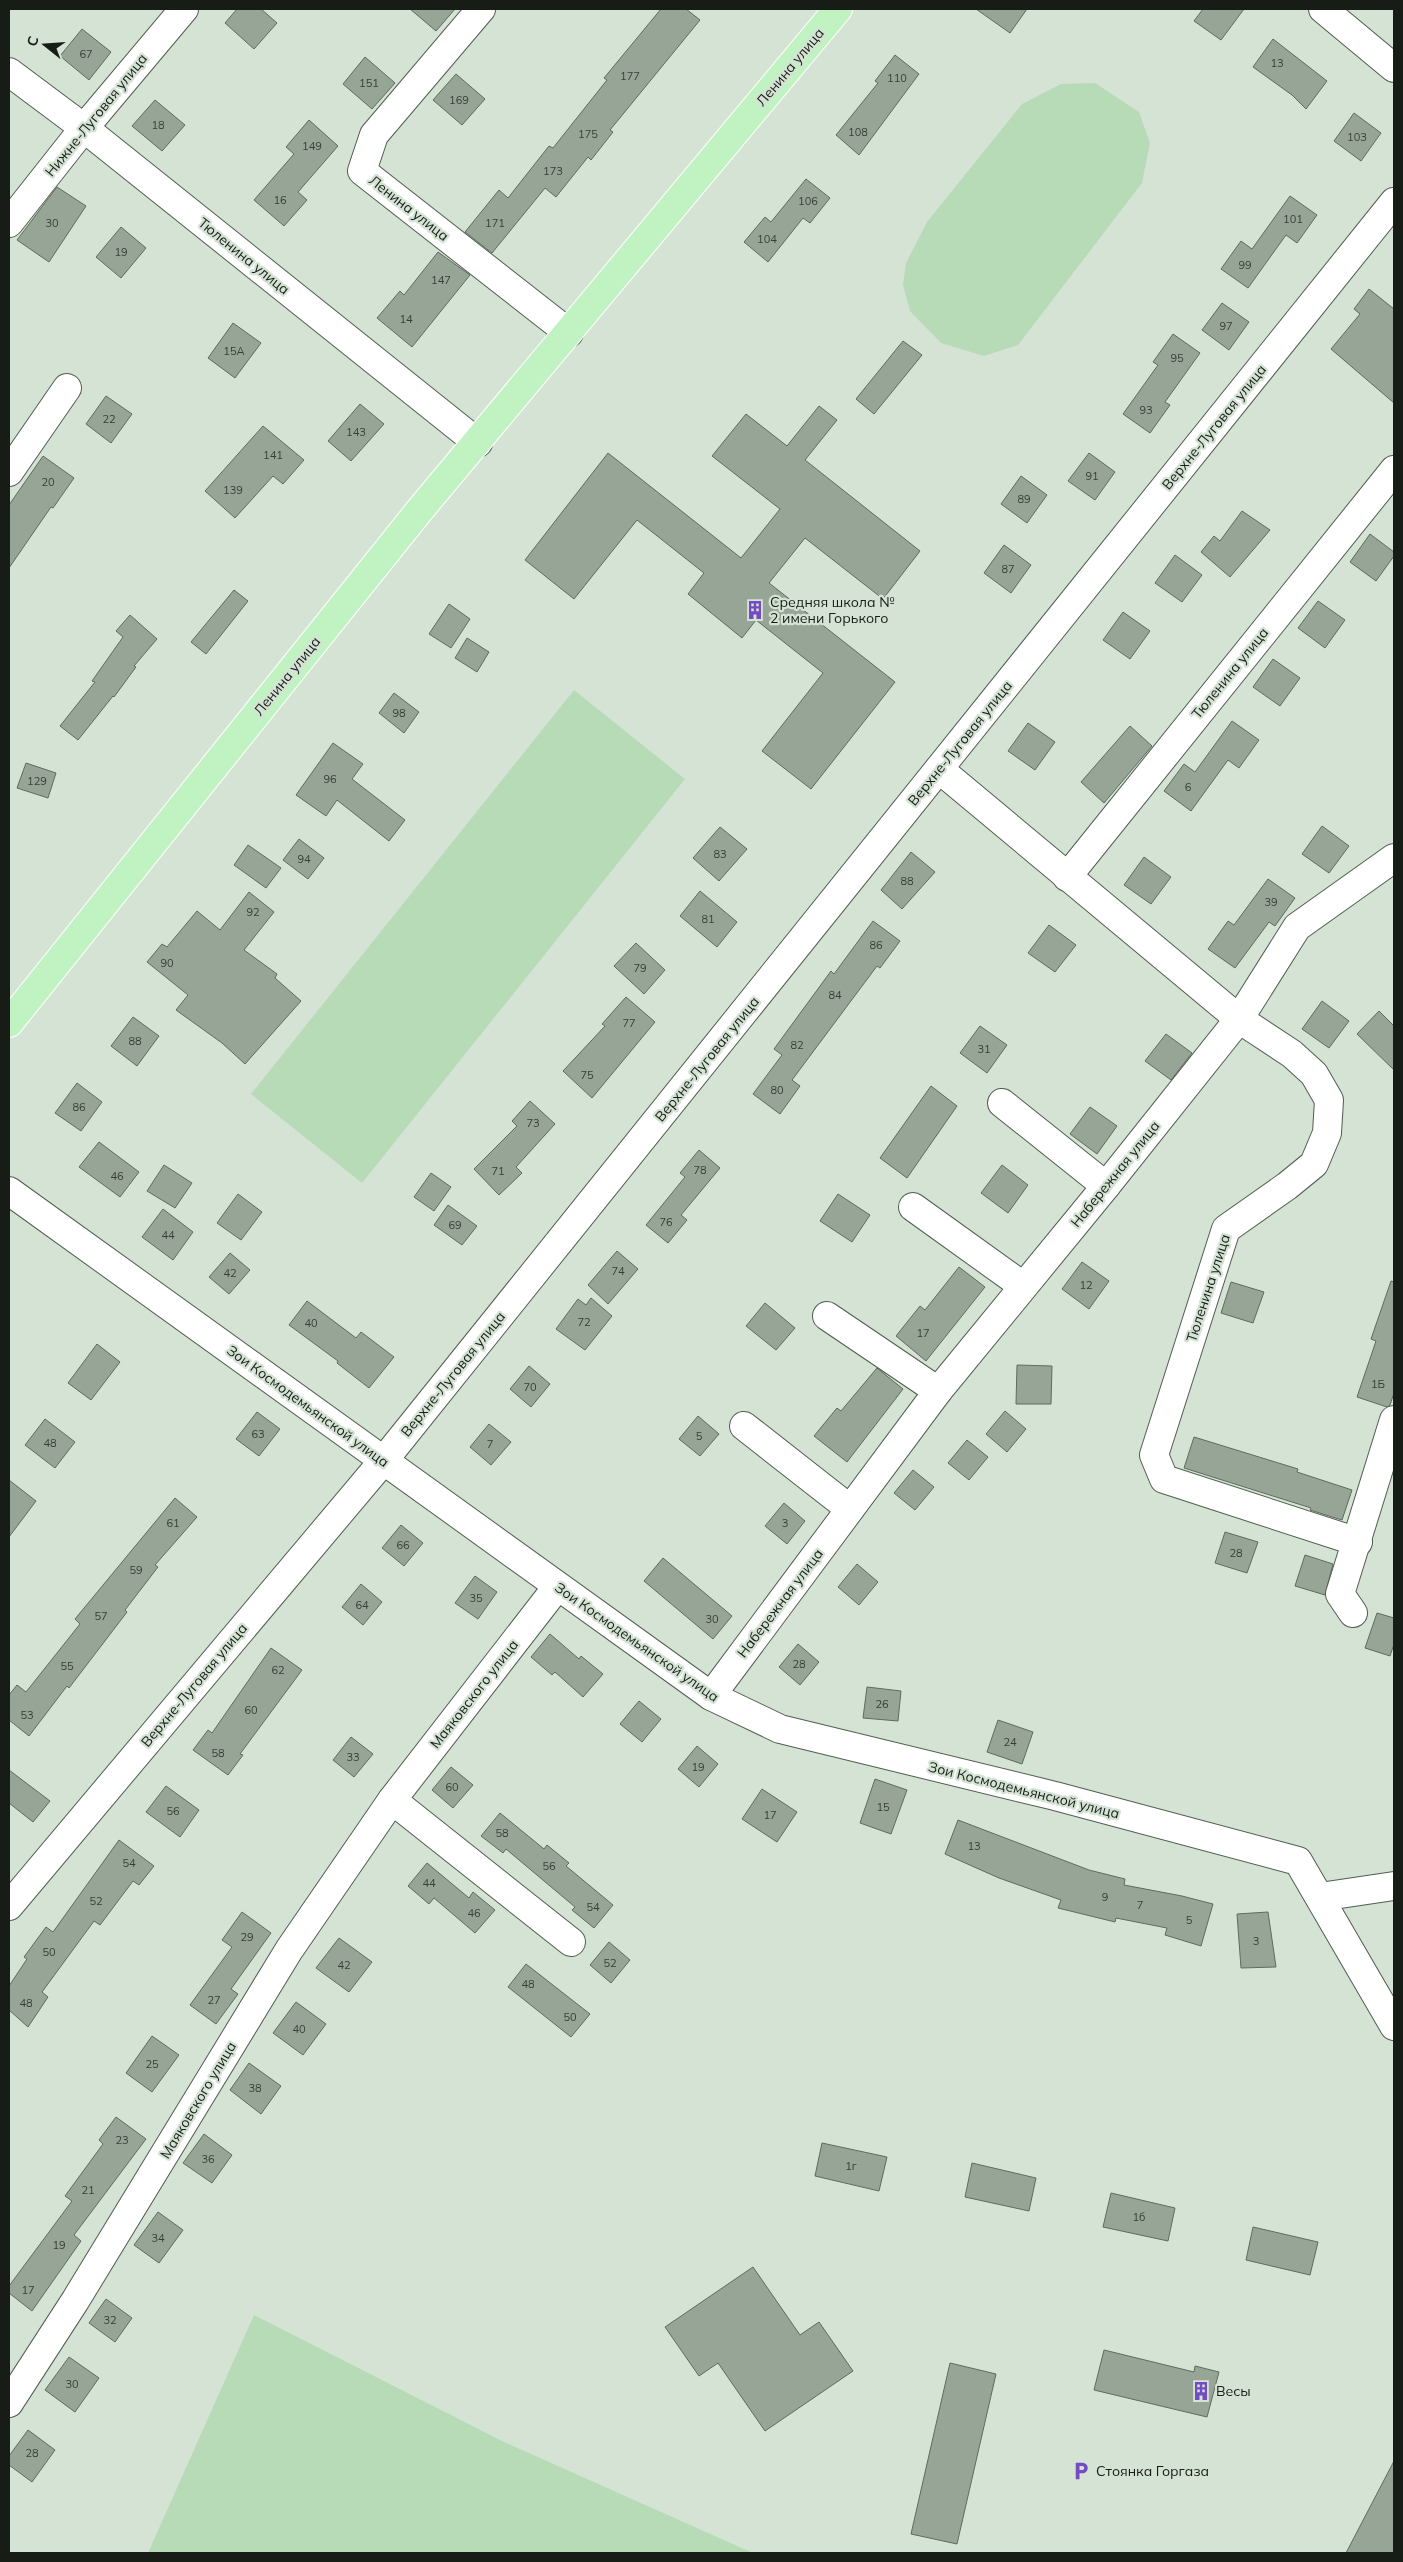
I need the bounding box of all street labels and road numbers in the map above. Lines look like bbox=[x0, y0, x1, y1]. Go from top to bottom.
street label: Ленина улица bbox=[752, 24, 828, 110]
street label: Нижне-Луговая улица bbox=[41, 50, 151, 180]
street label: Ленина улица bbox=[365, 171, 453, 245]
street label: Тюленина улица bbox=[195, 214, 293, 298]
street label: Верхне-Луговая улица bbox=[1158, 361, 1270, 493]
street label: Тюленина улица bbox=[1188, 624, 1272, 722]
street label: Ленина улица bbox=[250, 633, 324, 719]
street label: Верхне-Луговая улица bbox=[904, 677, 1016, 809]
street label: Верхне-Луговая улица bbox=[651, 993, 763, 1125]
street label: Набережная улица bbox=[1067, 1117, 1163, 1231]
street label: Тюленина улица bbox=[1182, 1232, 1234, 1344]
street label: Верхне-Луговая улица bbox=[397, 1308, 509, 1440]
street label: Зои Космодемьянской улица bbox=[223, 1341, 393, 1471]
street label: Набережная улица bbox=[733, 1545, 827, 1661]
street label: Зои Космодемьянской улица bbox=[551, 1578, 723, 1706]
street label: Верхне-Луговая улица bbox=[137, 1620, 251, 1750]
street label: Маяковского улица bbox=[426, 1636, 522, 1752]
street label: Зои Космодемьянской улица bbox=[927, 1758, 1121, 1822]
street label: Маяковского улица bbox=[156, 2038, 240, 2162]

